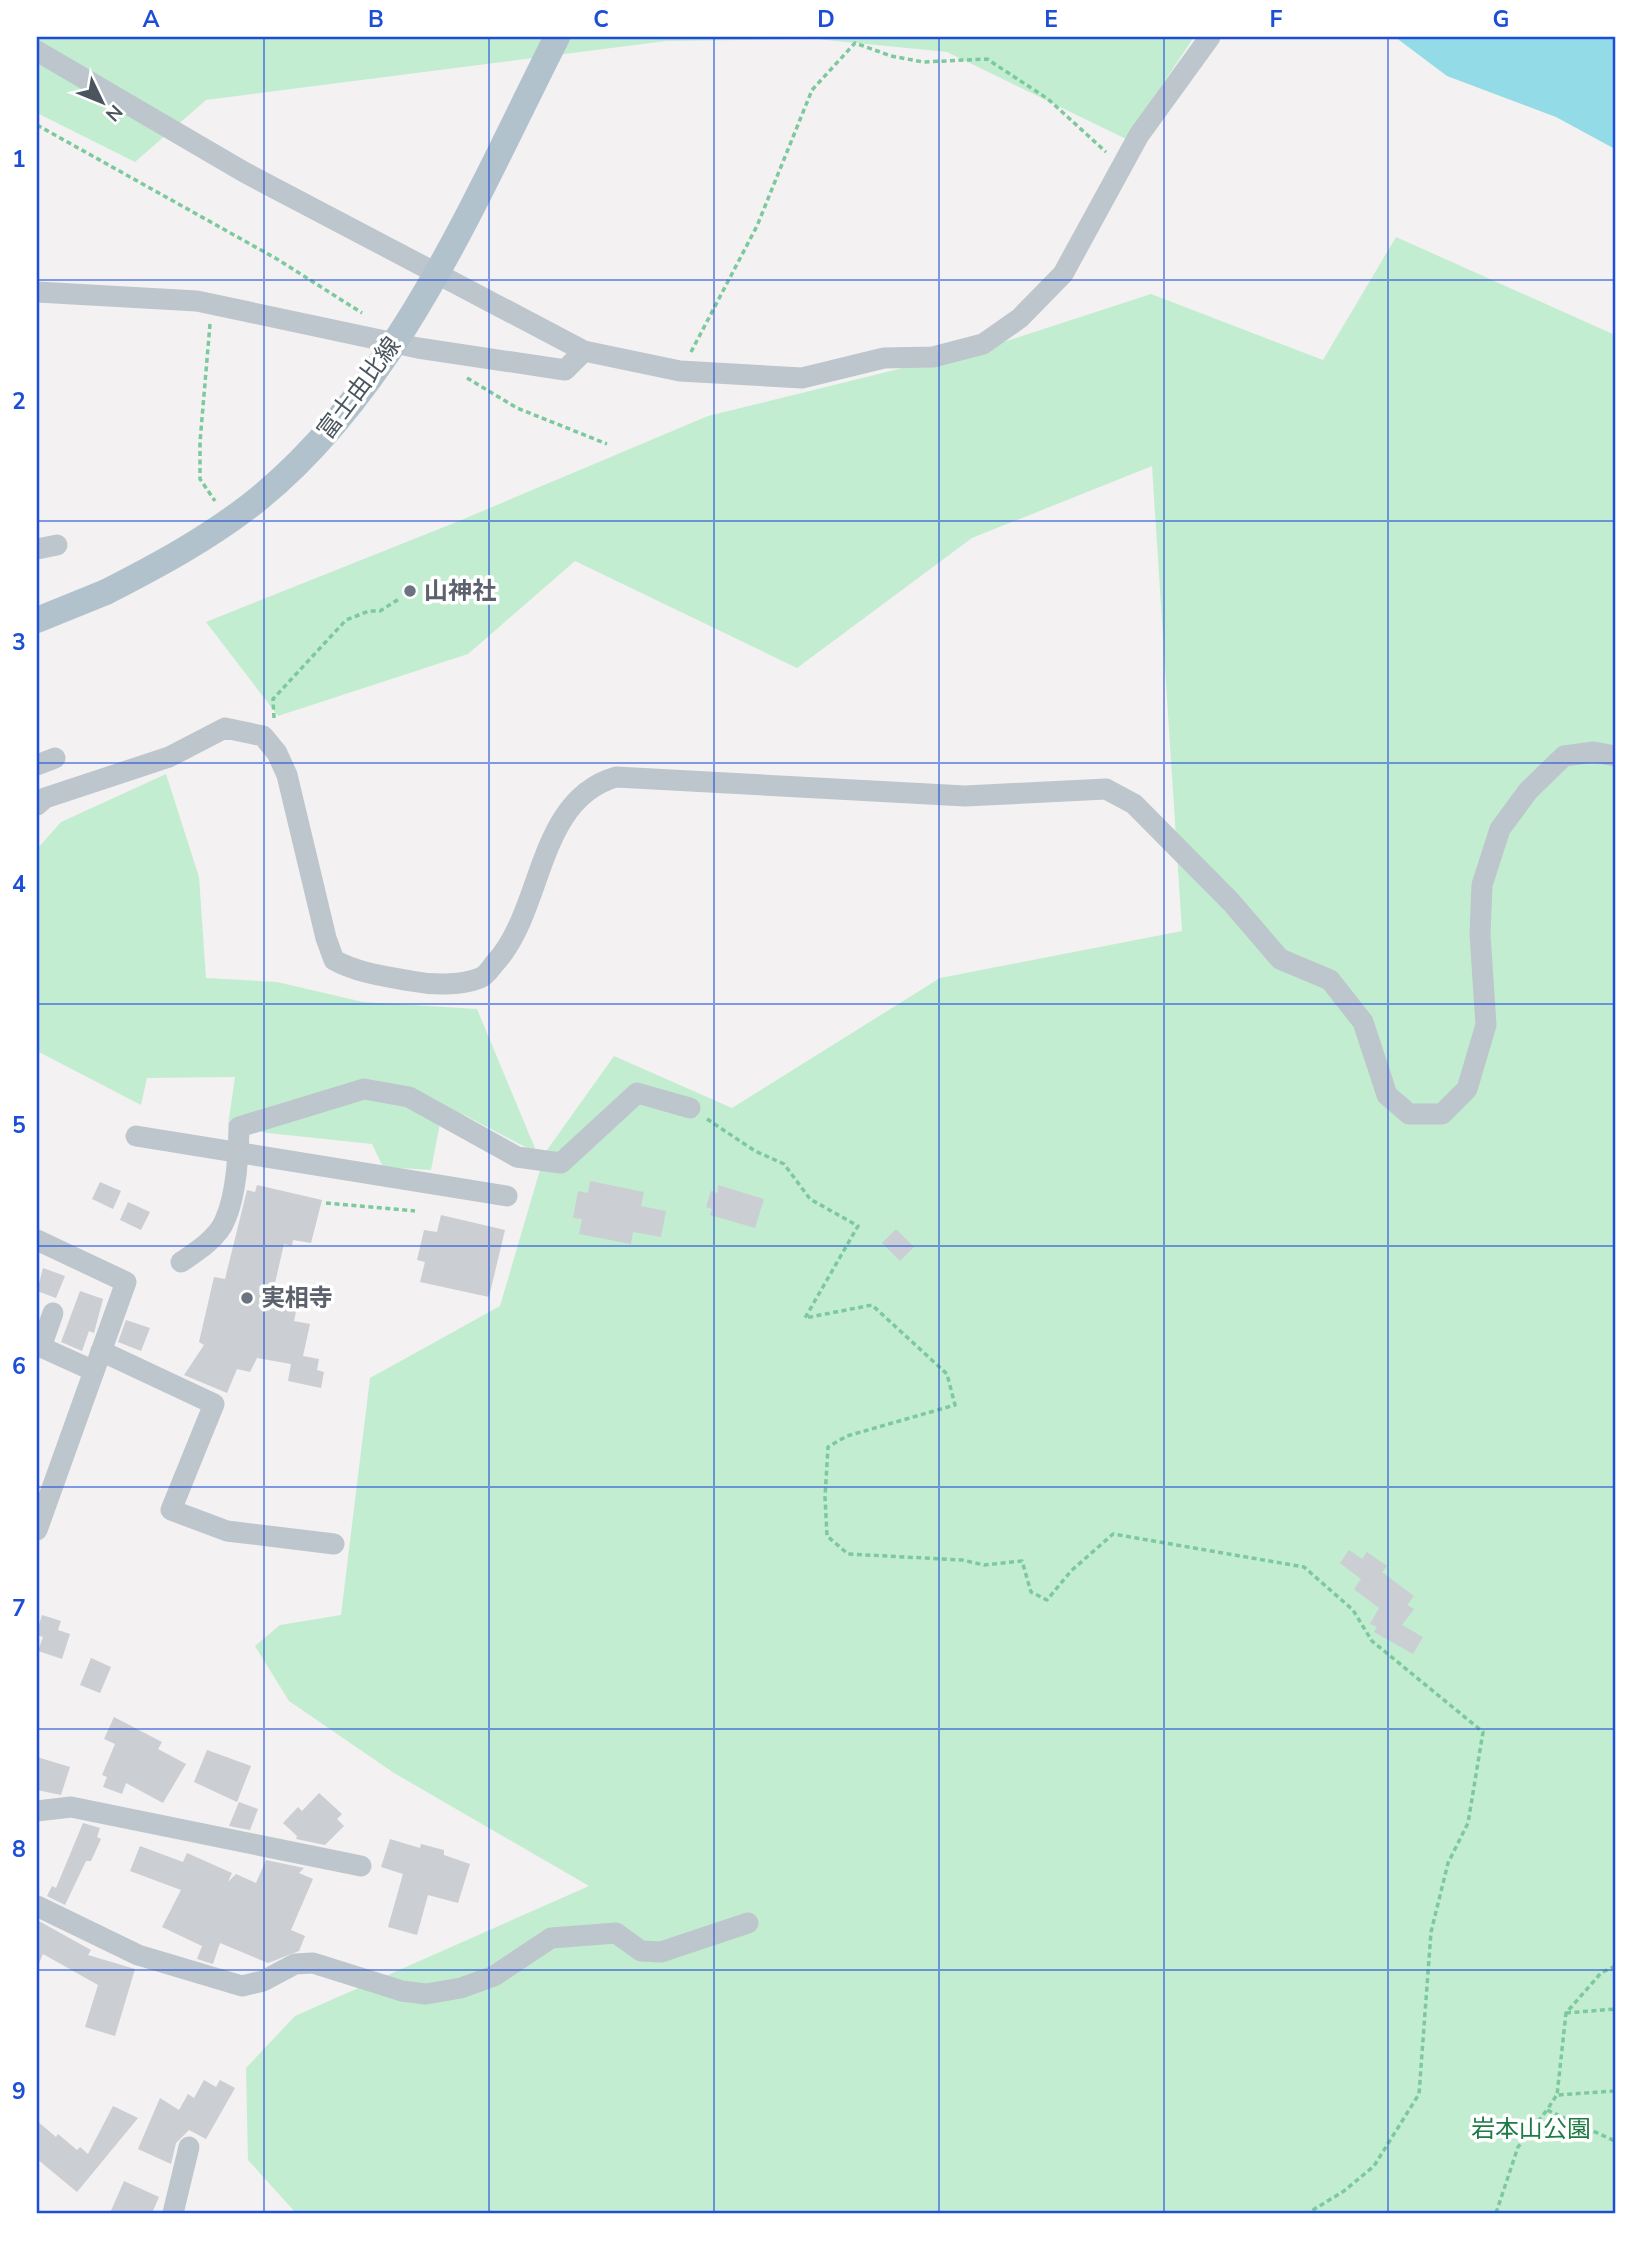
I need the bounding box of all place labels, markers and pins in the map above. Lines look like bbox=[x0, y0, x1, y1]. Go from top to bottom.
place label: 山神社 bbox=[424, 575, 496, 607]
marker: 山神社 bbox=[402, 583, 418, 599]
place label: 実相寺 bbox=[261, 1282, 333, 1314]
marker: 実相寺 bbox=[239, 1290, 255, 1306]

